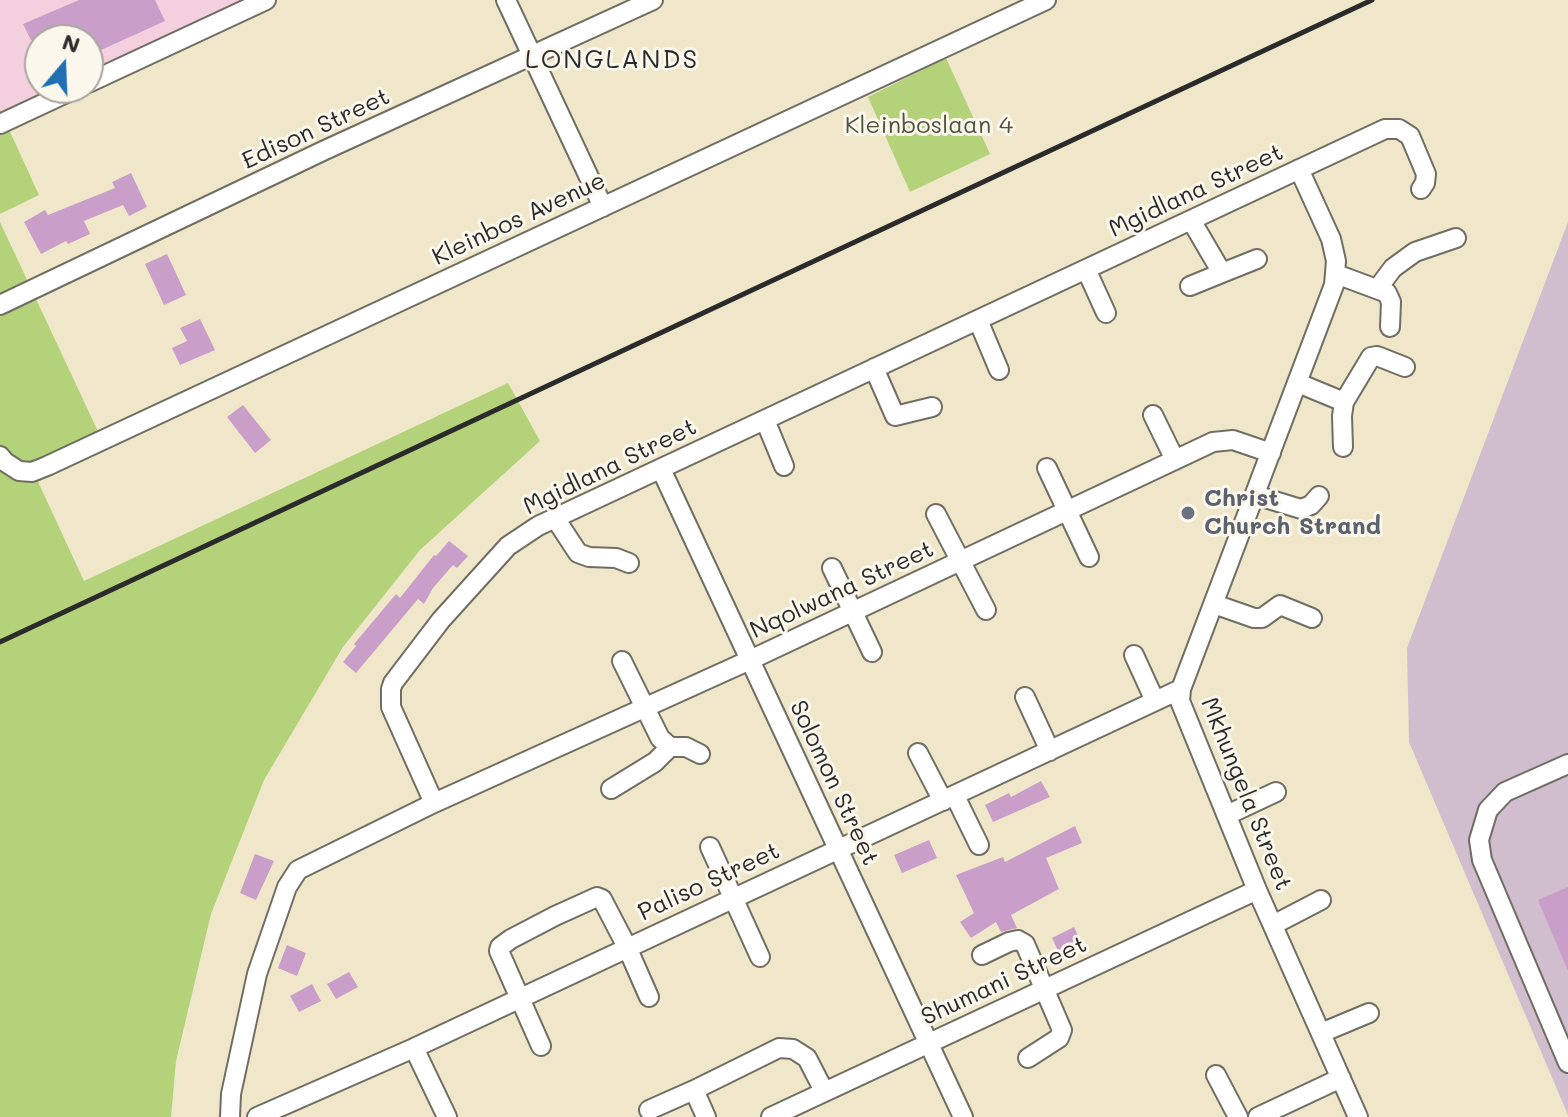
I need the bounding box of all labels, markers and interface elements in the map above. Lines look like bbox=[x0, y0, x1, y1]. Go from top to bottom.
north arrow bbox=[24, 24, 104, 104]
text: N bbox=[59, 26, 84, 59]
district label: LONGLANDS bbox=[525, 44, 699, 76]
street label: Edison Street bbox=[238, 82, 394, 176]
park label: Kleinboslaan 4 bbox=[845, 112, 1013, 140]
street label: Mgidlana Street bbox=[1104, 138, 1288, 244]
street label: Kleinbos Avenue bbox=[428, 166, 610, 272]
street label: Mgidlana Street bbox=[519, 413, 701, 521]
place label: Christ Church Strand bbox=[1204, 485, 1381, 541]
marker: Christ Church Strand bbox=[1179, 504, 1197, 522]
street label: Nqolwana Street bbox=[746, 535, 938, 645]
street label: Mkhungela Street bbox=[1194, 693, 1298, 895]
street label: Solomon Street bbox=[783, 696, 885, 870]
street label: Paliso Street bbox=[634, 837, 784, 927]
street label: Shumani Street bbox=[917, 930, 1091, 1032]

